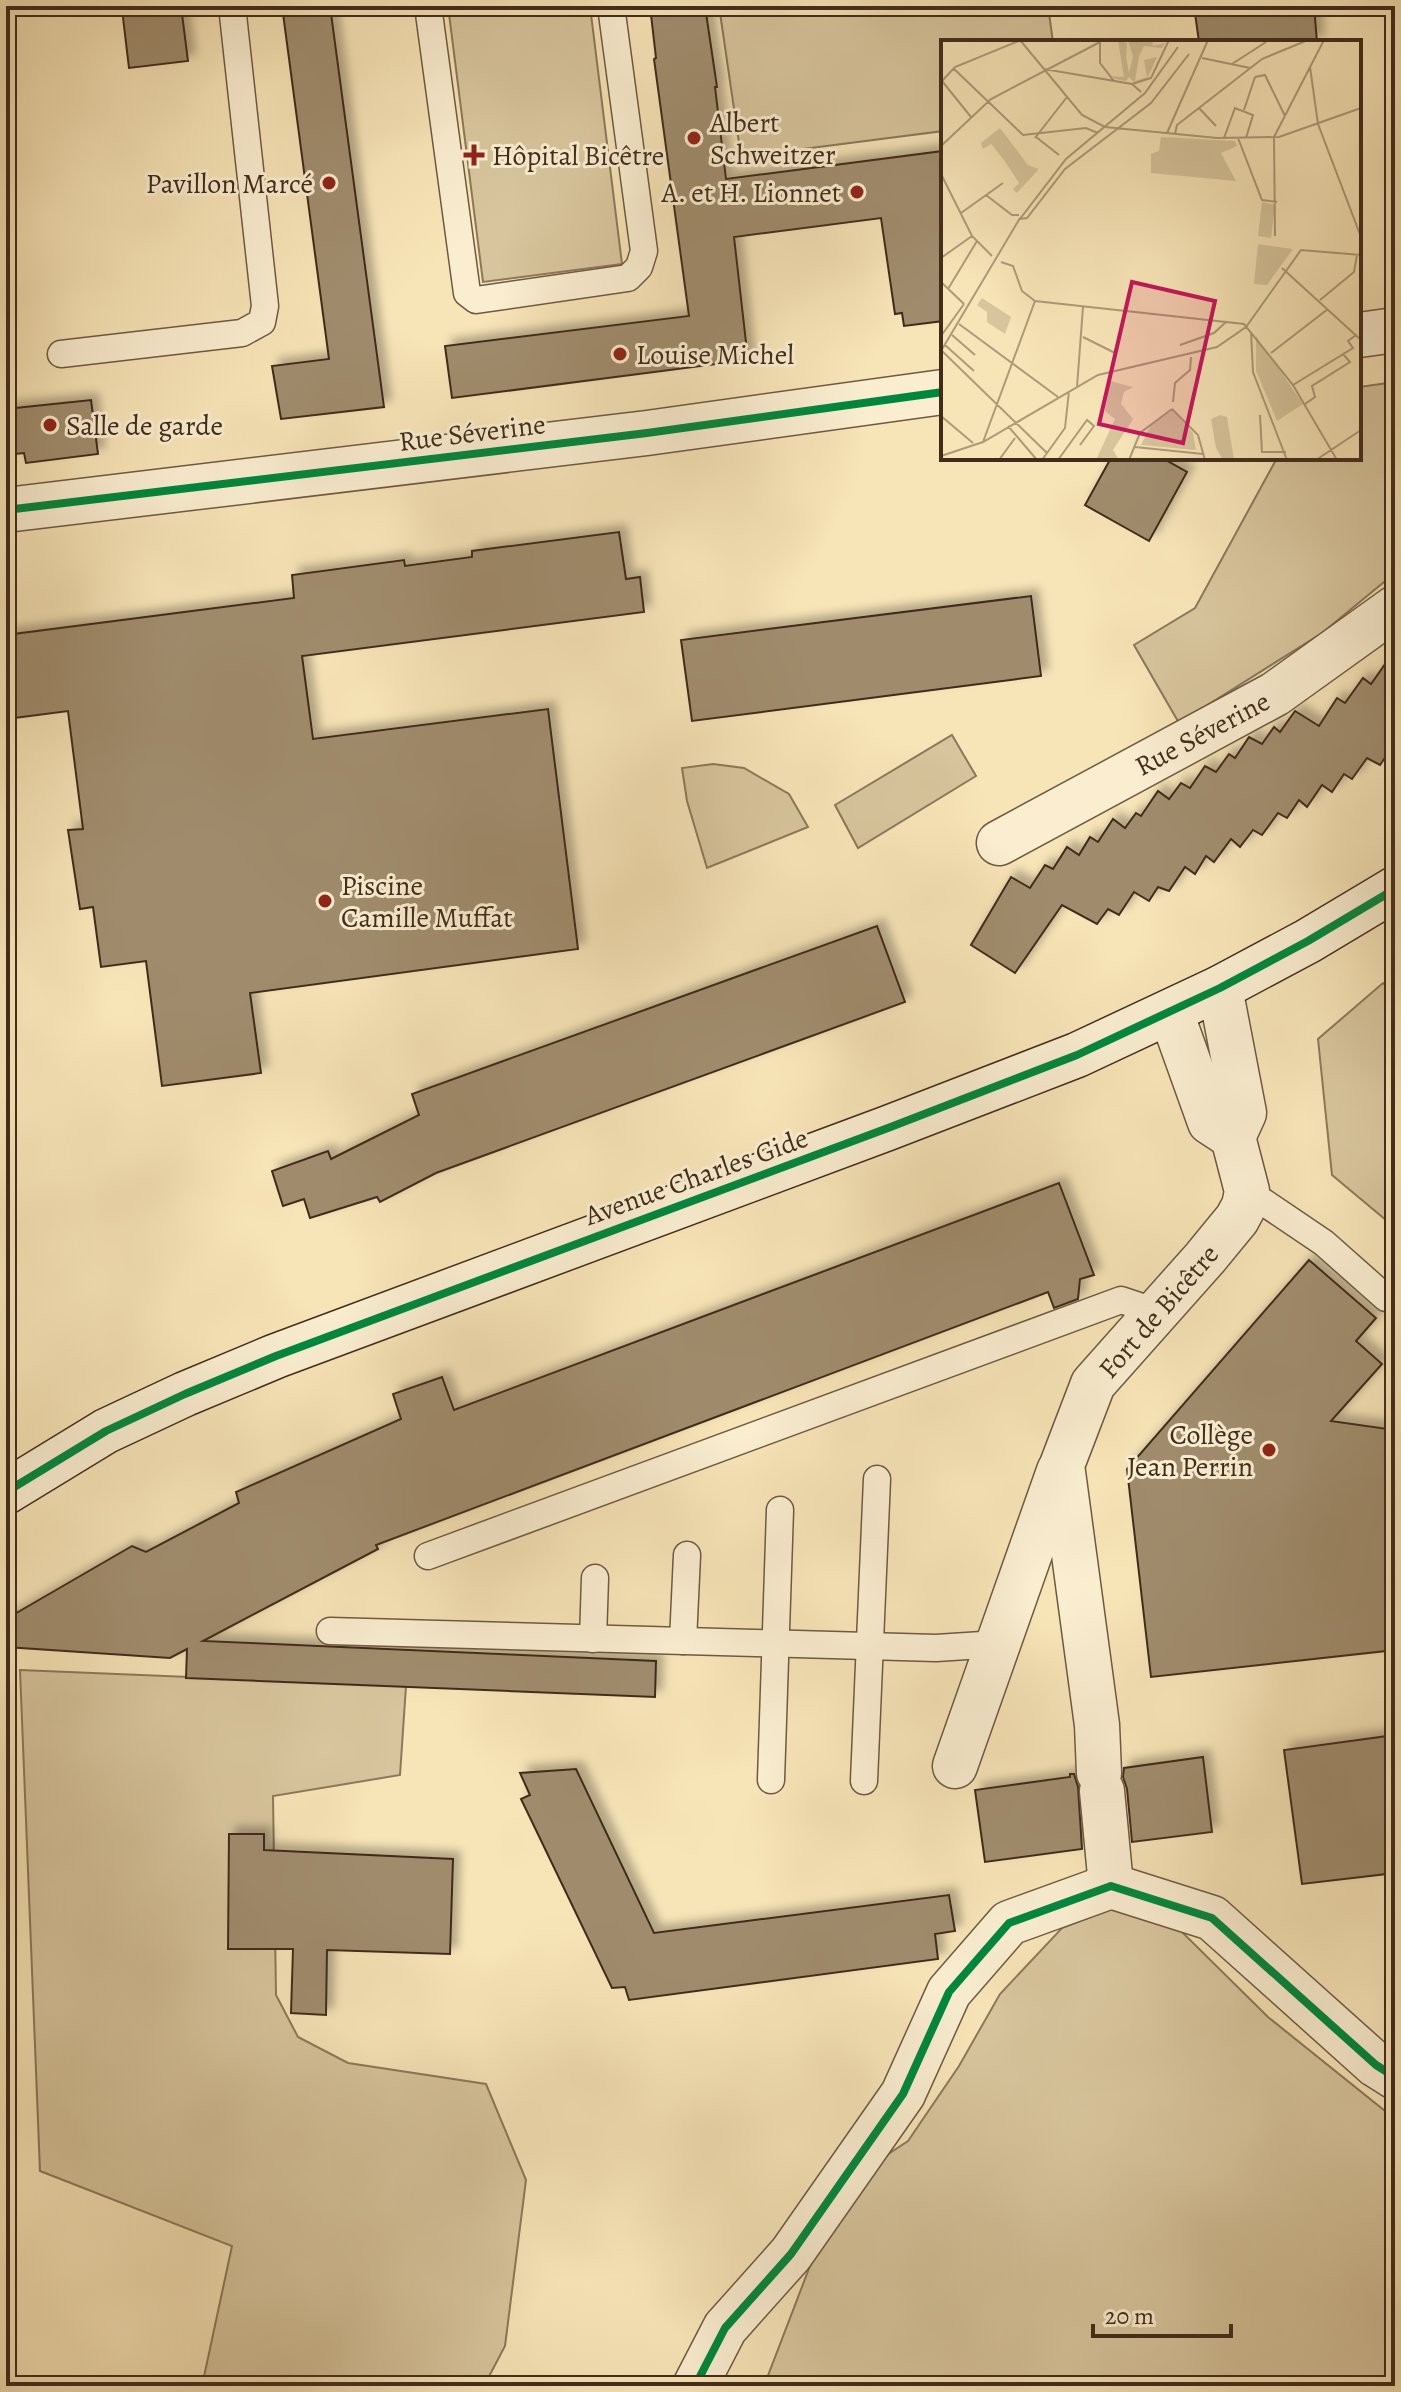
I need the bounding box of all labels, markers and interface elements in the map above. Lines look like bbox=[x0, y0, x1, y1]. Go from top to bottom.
inset map bbox=[941, 40, 1361, 460]
place label: Albert Schweitzer bbox=[709, 104, 836, 174]
marker: Albert Schweitzer bbox=[685, 129, 703, 147]
place label: Hôpital Bicêtre bbox=[492, 137, 664, 175]
marker: Hôpital Bicêtre bbox=[463, 144, 485, 166]
place label: Pavillon Marcé bbox=[146, 165, 313, 203]
marker: Pavillon Marcé bbox=[320, 174, 338, 192]
place label: A. et H. Lionnet bbox=[660, 174, 841, 212]
marker: A. et H. Lionnet bbox=[848, 183, 866, 201]
place label: Louise Michel bbox=[636, 336, 794, 374]
marker: Louise Michel bbox=[611, 345, 629, 363]
street label: Rue Séverine bbox=[397, 405, 548, 461]
place label: Salle de garde bbox=[66, 407, 223, 445]
marker: Salle de garde bbox=[41, 416, 59, 434]
street label: Rue Séverine bbox=[1128, 683, 1276, 785]
place label: Piscine Camille Muffat bbox=[341, 867, 512, 937]
marker: Piscine Camille Muffat bbox=[316, 892, 334, 910]
street label: Avenue Charles Gide bbox=[579, 1119, 813, 1235]
street label: Fort de Bicêtre bbox=[1090, 1236, 1228, 1387]
place label: Collège Jean Perrin bbox=[1127, 1416, 1253, 1486]
marker: Collège Jean Perrin bbox=[1260, 1441, 1278, 1459]
scale bar bbox=[1093, 2288, 1231, 2338]
text: 20 m bbox=[1105, 2300, 1154, 2332]

